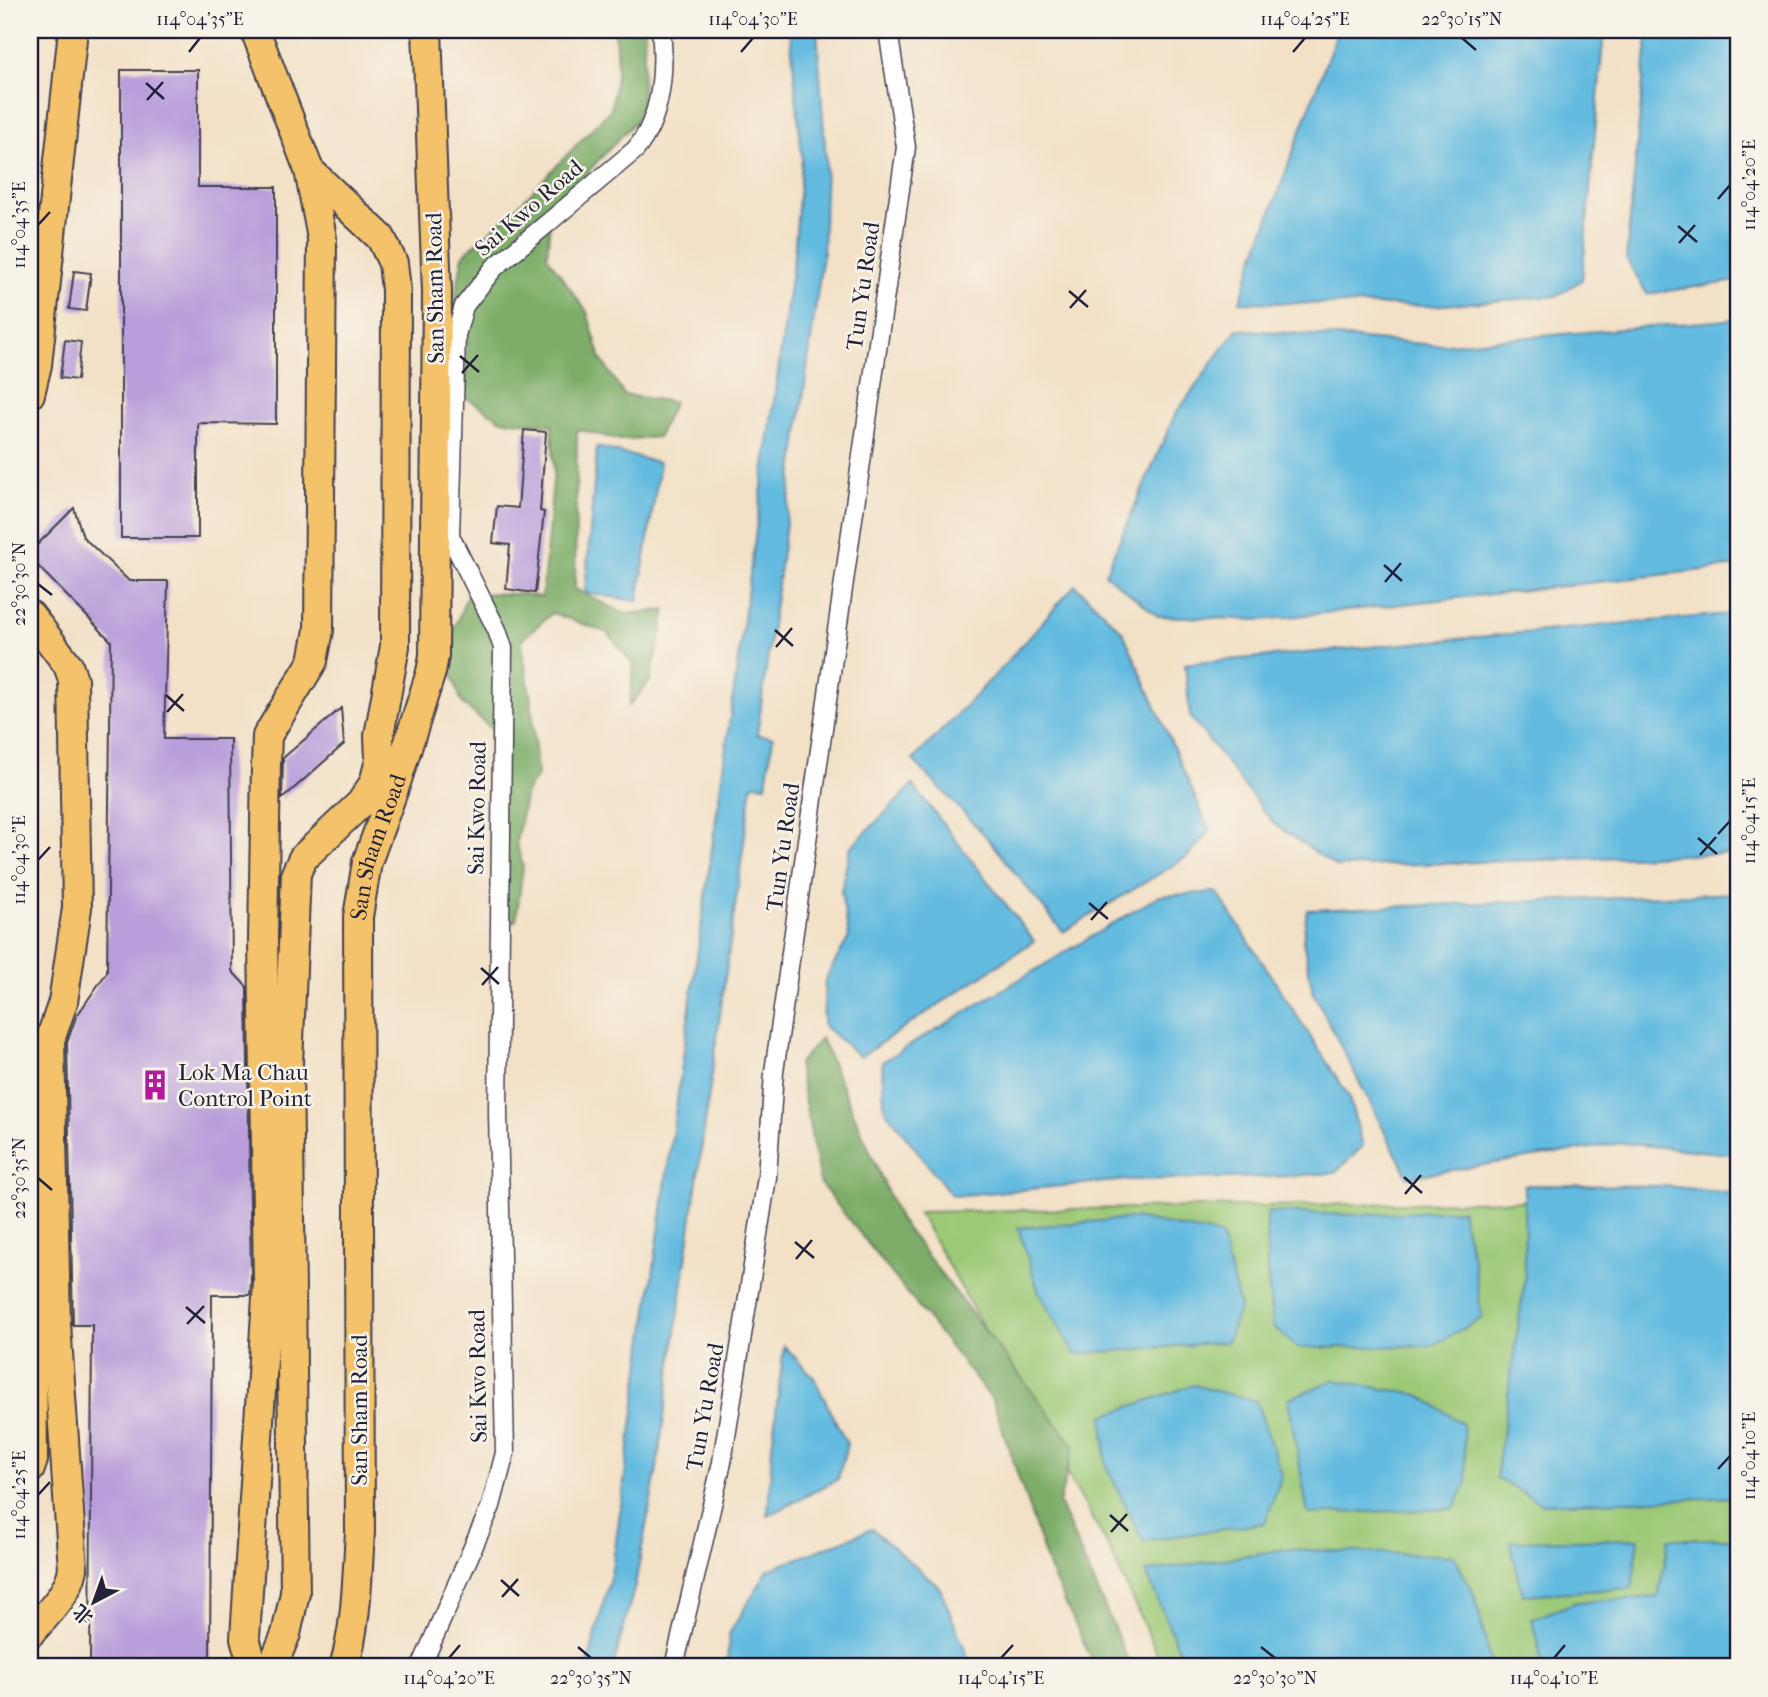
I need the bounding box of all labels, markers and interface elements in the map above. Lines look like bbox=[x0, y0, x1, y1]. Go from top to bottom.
text: 114°04'35"E bbox=[156, 9, 244, 30]
text: 114°04'30"E bbox=[708, 9, 798, 30]
text: 114°04'25"E bbox=[1260, 9, 1350, 30]
text: 22°30'15"N bbox=[1421, 9, 1503, 30]
text: 114°04'20"E bbox=[1739, 139, 1760, 231]
street label: Sai Kwo Road bbox=[470, 154, 589, 262]
text: 114°04'35"E bbox=[9, 181, 30, 269]
street label: San Sham Road bbox=[420, 212, 450, 364]
street label: Tun Yu Road bbox=[841, 220, 885, 352]
text: 22°30'30"N bbox=[9, 542, 30, 626]
street label: Sai Kwo Road bbox=[462, 740, 492, 875]
street label: San Sham Road bbox=[344, 770, 412, 922]
text: 114°04'15"E bbox=[1739, 778, 1760, 864]
street label: Tun Yu Road bbox=[761, 781, 805, 913]
text: 114°04'30"E bbox=[9, 815, 30, 905]
place label: Lok Ma Chau Control Point bbox=[178, 1059, 312, 1112]
building icon: Lok Ma Chau Control Point bbox=[138, 1068, 172, 1102]
text: 22°30'35"N bbox=[9, 1137, 30, 1219]
street label: Sai Kwo Road bbox=[463, 1308, 493, 1443]
street label: San Sham Road bbox=[346, 1334, 373, 1486]
street label: Tun Yu Road bbox=[680, 1340, 730, 1473]
text: 114°04'10"E bbox=[1739, 1412, 1760, 1500]
text: 114°04'25"E bbox=[9, 1450, 30, 1540]
north arrow bbox=[60, 1568, 130, 1638]
text: 北 bbox=[69, 1600, 98, 1629]
text: 114°04'20"E bbox=[403, 1668, 495, 1689]
text: 22°30'35"N bbox=[550, 1668, 632, 1689]
text: 114°04'15"E bbox=[958, 1668, 1044, 1689]
text: 22°30'30"N bbox=[1233, 1668, 1317, 1689]
text: 114°04'10"E bbox=[1510, 1668, 1598, 1689]

